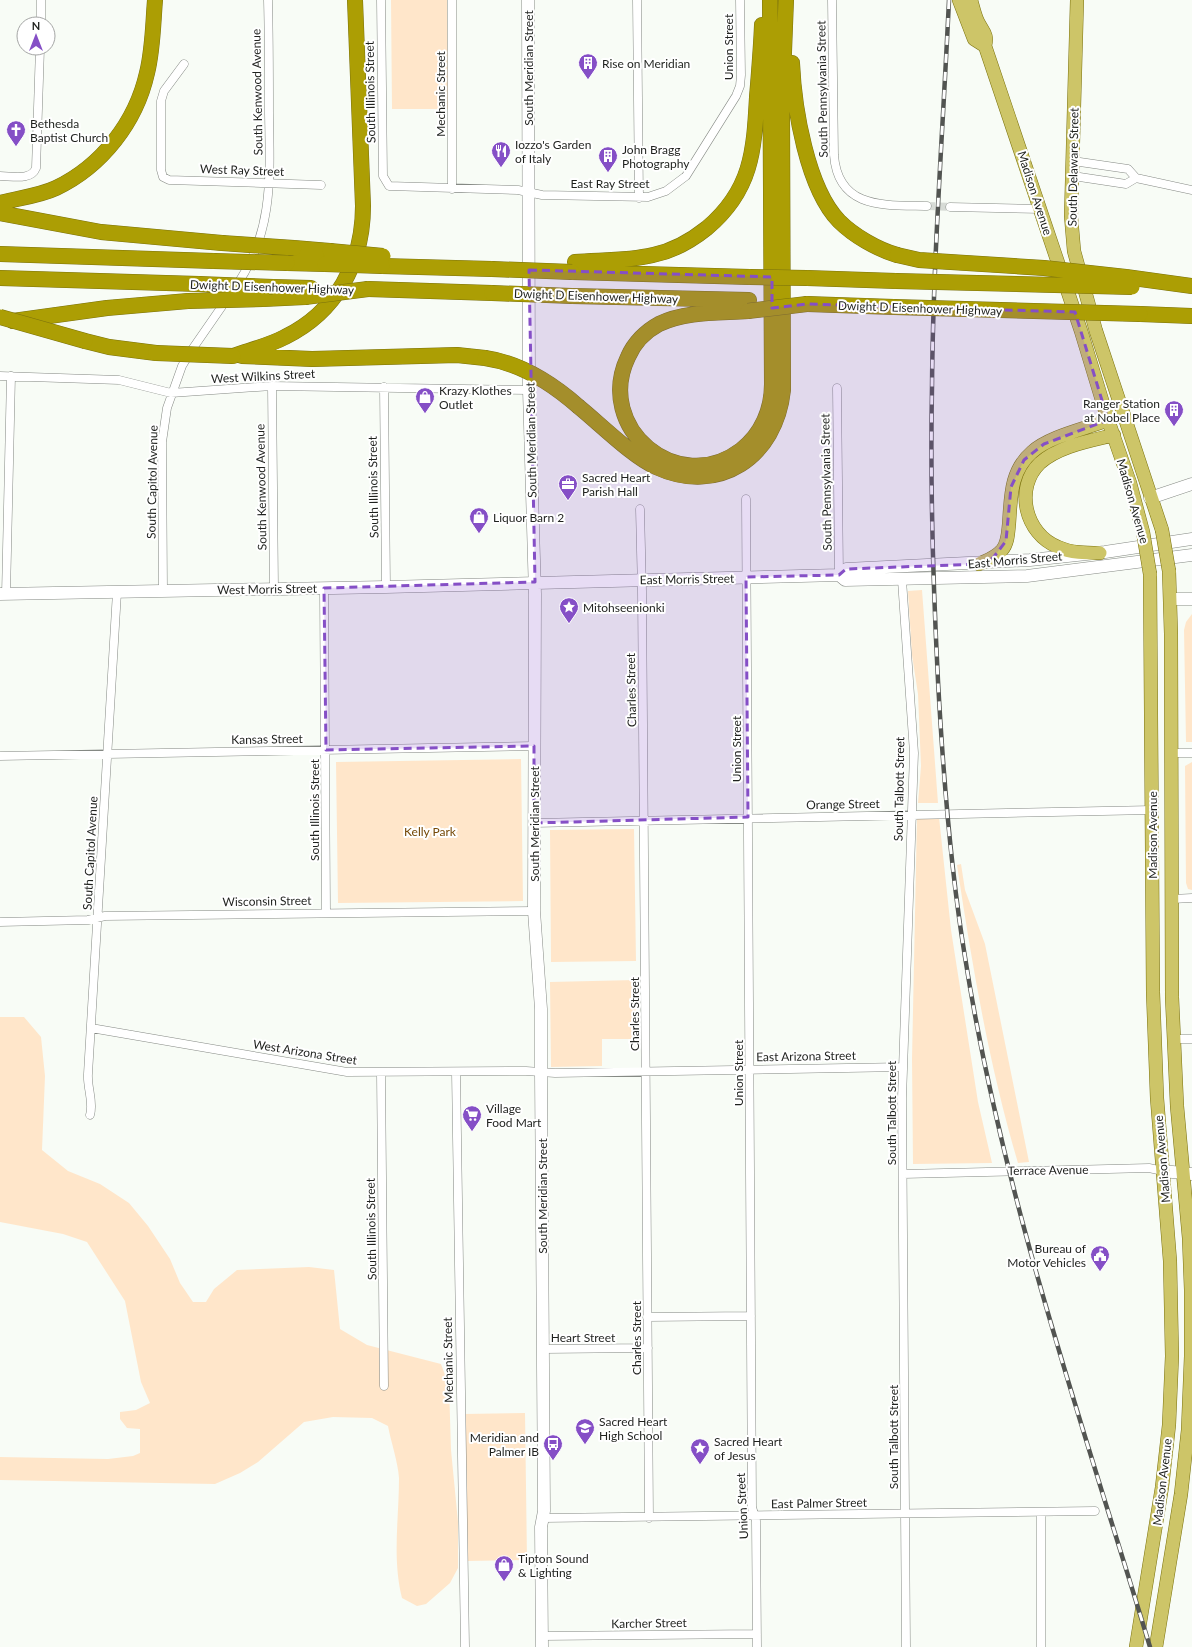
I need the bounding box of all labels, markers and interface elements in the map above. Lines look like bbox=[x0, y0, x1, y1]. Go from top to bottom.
street label: South Meridian Street bbox=[521, 10, 536, 126]
street label: Union Street bbox=[721, 13, 736, 80]
north arrow bbox=[16, 16, 56, 56]
text: N bbox=[32, 19, 40, 32]
street label: South Pennsylvania Street bbox=[813, 20, 831, 158]
street label: South Kenwood Avenue bbox=[248, 29, 266, 155]
street label: South Illinois Street bbox=[362, 40, 378, 143]
street label: Mechanic Street bbox=[433, 50, 448, 137]
building icon: Rise on Meridian bbox=[577, 52, 599, 80]
place label: Rise on Meridian bbox=[602, 56, 690, 71]
street label: South Delaware Street bbox=[1064, 107, 1082, 226]
place label: Bethesda Baptist Church bbox=[30, 116, 108, 145]
church icon: Bethesda Baptist Church bbox=[5, 119, 27, 147]
place label: Iozzo's Garden of Italy bbox=[515, 137, 591, 166]
restaurant icon: Iozzo's Garden of Italy bbox=[490, 140, 512, 168]
place label: John Bragg Photography bbox=[622, 142, 690, 171]
building icon: John Bragg Photography bbox=[597, 145, 619, 173]
street label: Madison Avenue bbox=[1014, 149, 1056, 237]
street label: West Ray Street bbox=[200, 161, 285, 179]
street label: East Ray Street bbox=[570, 176, 650, 191]
street label: Dwight D Eisenhower Highway bbox=[190, 277, 355, 297]
street label: Dwight D Eisenhower Highway bbox=[514, 286, 679, 306]
street label: Dwight D Eisenhower Highway bbox=[838, 298, 1003, 318]
street label: West Wilkins Street bbox=[211, 366, 316, 386]
street label: South Meridian Street bbox=[522, 381, 540, 498]
place label: Krazy Klothes Outlet bbox=[439, 383, 512, 412]
shop icon: Krazy Klothes Outlet bbox=[414, 386, 436, 414]
place label: Ranger Station at Nobel Place bbox=[1083, 396, 1160, 425]
building icon: Ranger Station at Nobel Place bbox=[1163, 399, 1185, 427]
street label: South Pennsylvania Street bbox=[817, 413, 835, 551]
street label: South Kenwood Avenue bbox=[252, 424, 270, 550]
street label: South Capitol Avenue bbox=[144, 425, 160, 539]
street label: South Illinois Street bbox=[365, 435, 381, 538]
street label: Madison Avenue bbox=[1114, 457, 1152, 545]
place label: Sacred Heart Parish Hall bbox=[582, 470, 651, 499]
office icon: Sacred Heart Parish Hall bbox=[557, 473, 579, 501]
shop icon: Liquor Barn 2 bbox=[468, 506, 490, 534]
place label: Liquor Barn 2 bbox=[493, 510, 564, 525]
street label: East Morris Street bbox=[967, 548, 1063, 572]
street label: East Morris Street bbox=[640, 571, 735, 587]
street label: West Morris Street bbox=[217, 581, 318, 597]
place icon: Mitohseenionki bbox=[558, 596, 580, 624]
place label: Mitohseenionki bbox=[583, 600, 665, 615]
street label: Charles Street bbox=[623, 652, 639, 727]
street label: Union Street bbox=[729, 715, 744, 782]
street label: Kansas Street bbox=[231, 731, 304, 747]
street label: South Talbott Street bbox=[891, 736, 907, 841]
street label: South Illinois Street bbox=[307, 758, 322, 861]
street label: South Meridian Street bbox=[527, 766, 542, 882]
street label: Madison Avenue bbox=[1145, 791, 1160, 879]
street label: South Capitol Avenue bbox=[80, 796, 100, 910]
street label: Orange Street bbox=[806, 796, 881, 812]
park label: Kelly Park bbox=[404, 824, 457, 839]
street label: Wisconsin Street bbox=[222, 893, 312, 909]
street label: Charles Street bbox=[627, 976, 642, 1051]
street label: West Arizona Street bbox=[252, 1036, 359, 1068]
street label: Union Street bbox=[731, 1039, 746, 1106]
street label: East Arizona Street bbox=[756, 1048, 857, 1064]
street label: South Talbott Street bbox=[884, 1060, 899, 1165]
place label: Village Food Mart bbox=[486, 1101, 542, 1130]
supermarket icon: Village Food Mart bbox=[461, 1104, 483, 1132]
street label: Madison Avenue bbox=[1151, 1115, 1173, 1203]
street label: South Meridian Street bbox=[535, 1138, 550, 1254]
street label: Terrace Avenue bbox=[1007, 1162, 1089, 1178]
street label: South Illinois Street bbox=[363, 1177, 379, 1280]
place label: Bureau of Motor Vehicles bbox=[1007, 1241, 1087, 1270]
public building icon: Bureau of Motor Vehicles bbox=[1089, 1244, 1111, 1272]
street label: Charles Street bbox=[629, 1300, 644, 1375]
street label: Mechanic Street bbox=[440, 1316, 456, 1403]
street label: Heart Street bbox=[551, 1330, 616, 1345]
street label: South Talbott Street bbox=[886, 1384, 901, 1489]
place label: Sacred Heart High School bbox=[599, 1414, 668, 1443]
school or university icon: Sacred Heart High School bbox=[574, 1417, 596, 1445]
place label: Meridian and Palmer IB bbox=[470, 1430, 539, 1459]
bus stop icon: Meridian and Palmer IB bbox=[542, 1433, 564, 1461]
place label: Sacred Heart of Jesus bbox=[714, 1434, 783, 1463]
place icon: Sacred Heart of Jesus bbox=[689, 1437, 711, 1465]
street label: Madison Avenue bbox=[1149, 1438, 1175, 1526]
street label: Union Street bbox=[733, 1472, 751, 1540]
street label: East Palmer Street bbox=[771, 1495, 868, 1511]
place label: Tipton Sound & Lighting bbox=[518, 1551, 589, 1580]
shop icon: Tipton Sound & Lighting bbox=[493, 1554, 515, 1582]
street label: Karcher Street bbox=[611, 1615, 688, 1631]

